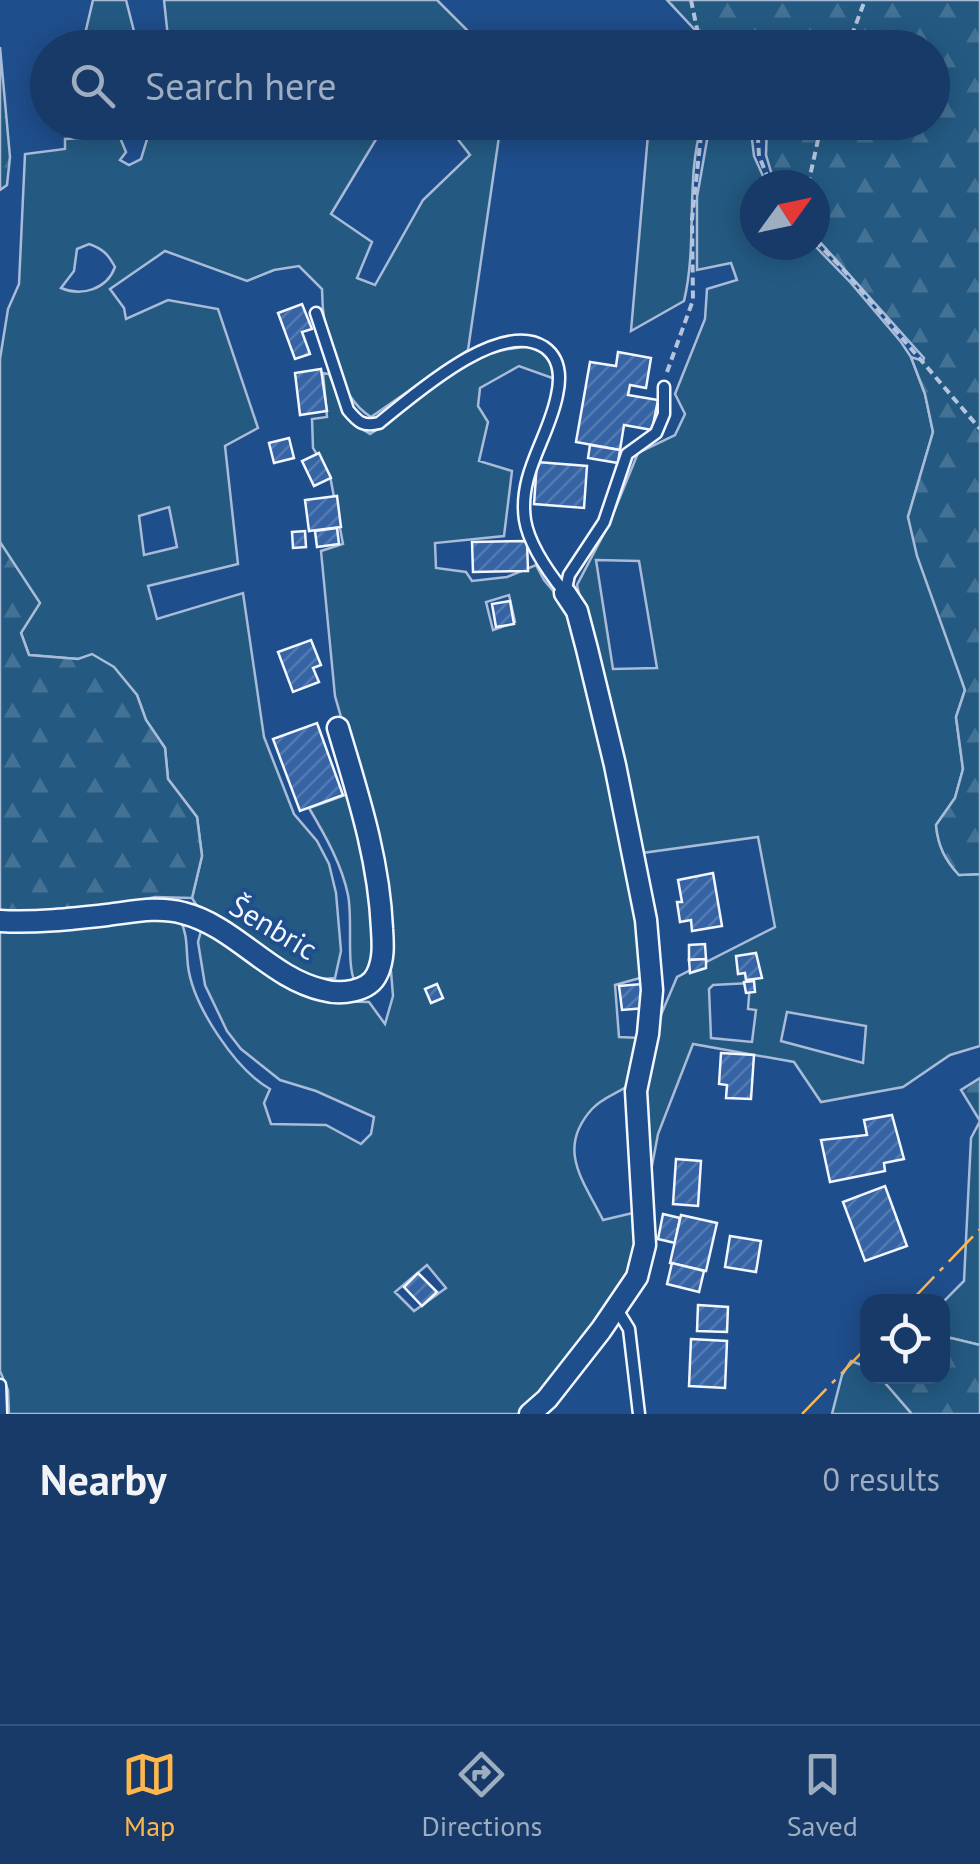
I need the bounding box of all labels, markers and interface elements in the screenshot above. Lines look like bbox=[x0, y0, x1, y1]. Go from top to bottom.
search box bbox=[30, 30, 950, 140]
icon: search bbox=[65, 58, 120, 113]
text: Search here bbox=[145, 61, 337, 110]
north arrow bbox=[740, 170, 830, 260]
street label: Šenbric bbox=[223, 885, 325, 968]
map controls bbox=[860, 1294, 950, 1384]
button: locate bbox=[860, 1294, 950, 1384]
text: Nearby bbox=[40, 1452, 167, 1507]
text: 0 results bbox=[822, 1458, 940, 1500]
tab: Map bbox=[122, 1747, 177, 1844]
tab: Directions bbox=[421, 1747, 542, 1844]
tab: Saved bbox=[787, 1747, 858, 1844]

